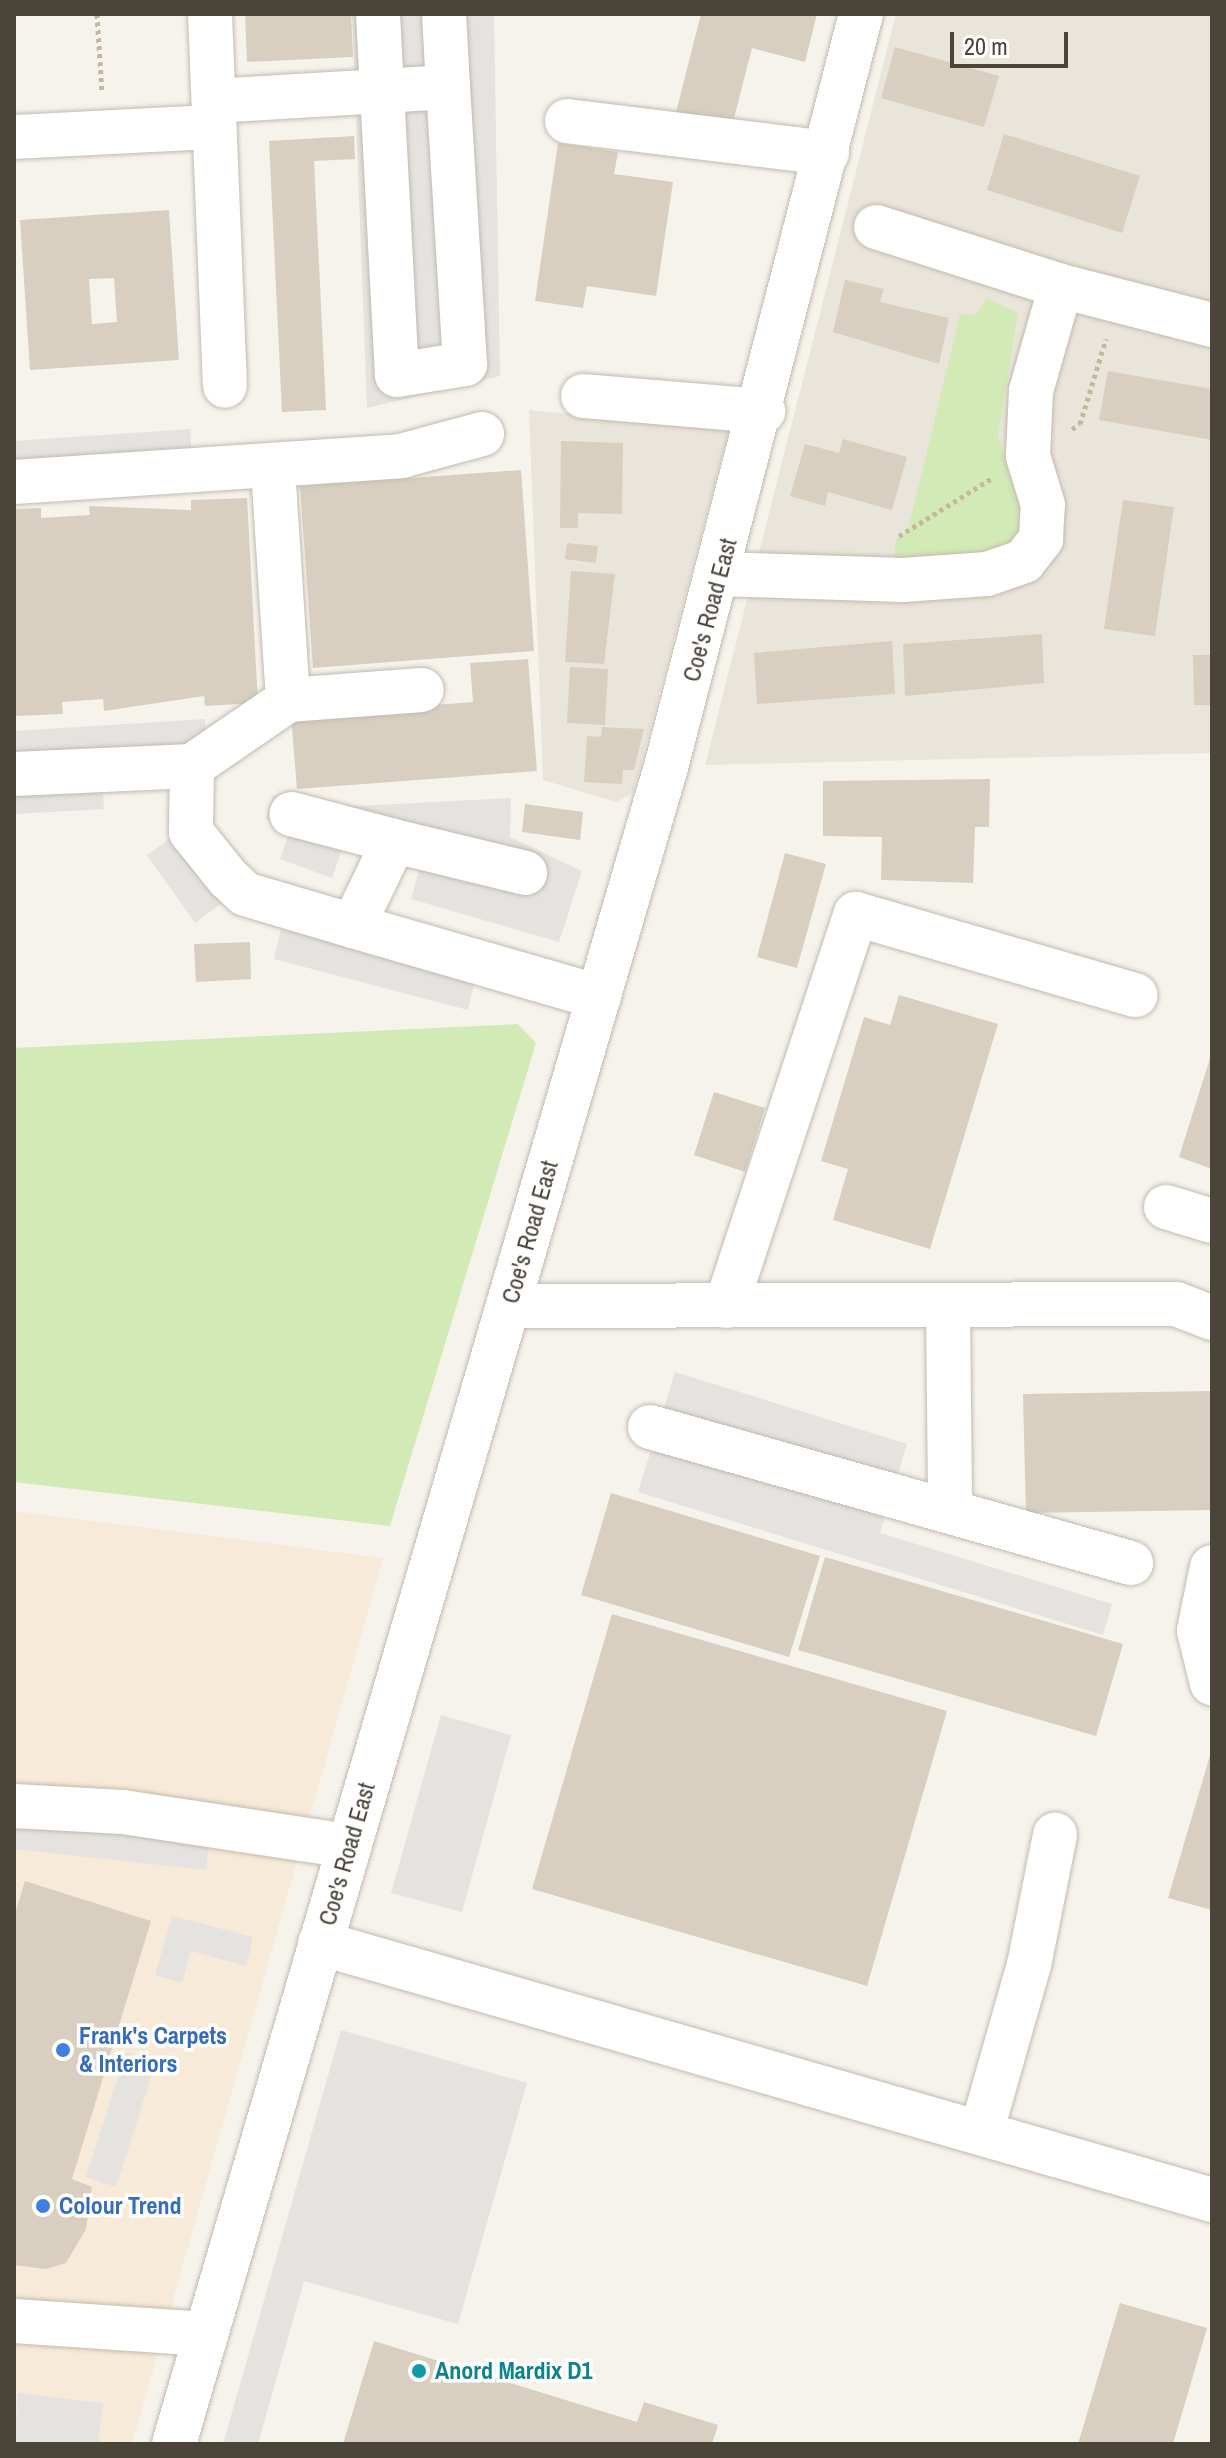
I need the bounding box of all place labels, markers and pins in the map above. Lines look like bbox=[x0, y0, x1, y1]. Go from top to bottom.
place label: Frank's Carpets & Interiors bbox=[79, 2022, 227, 2078]
marker: Frank's Carpets & Interiors bbox=[54, 2041, 72, 2059]
place label: Colour Trend bbox=[59, 2192, 181, 2220]
marker: Colour Trend bbox=[34, 2197, 52, 2215]
place label: Anord Mardix D1 bbox=[435, 2357, 592, 2385]
marker: Anord Mardix D1 bbox=[410, 2362, 428, 2380]

